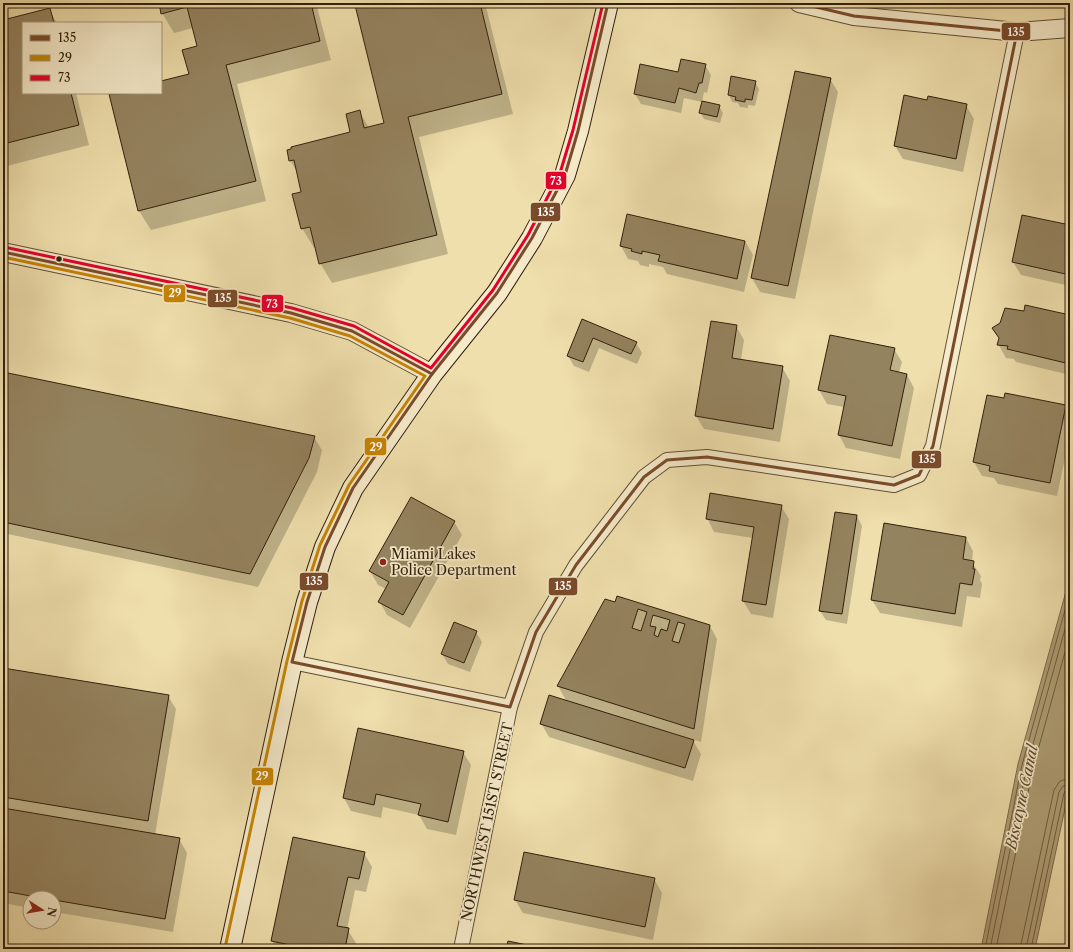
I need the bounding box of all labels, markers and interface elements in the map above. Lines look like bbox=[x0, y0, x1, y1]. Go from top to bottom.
legend bbox=[22, 22, 162, 94]
line badge: 135 bbox=[1001, 22, 1031, 41]
text: 135 bbox=[1007, 25, 1025, 39]
text: 135 bbox=[58, 30, 76, 45]
text: 29 bbox=[58, 50, 72, 65]
text: 73 bbox=[58, 70, 71, 85]
line badge: 73 bbox=[545, 171, 567, 190]
text: 73 bbox=[550, 174, 562, 188]
line badge: 135 bbox=[530, 202, 561, 222]
text: 135 bbox=[537, 205, 555, 219]
unlabelled marker bbox=[54, 254, 64, 264]
line badge: 29 bbox=[163, 284, 186, 303]
text: 29 bbox=[168, 286, 182, 300]
line badge: 135 bbox=[207, 289, 238, 308]
text: 135 bbox=[214, 291, 232, 305]
line badge: 73 bbox=[261, 294, 284, 313]
text: 73 bbox=[266, 297, 278, 311]
line badge: 29 bbox=[364, 437, 387, 456]
text: 29 bbox=[369, 440, 383, 454]
line badge: 135 bbox=[911, 450, 942, 469]
text: 135 bbox=[918, 452, 936, 466]
place label: Miami Lakes Police Department bbox=[391, 545, 517, 579]
marker: Miami Lakes Police Department bbox=[378, 557, 388, 567]
line badge: 135 bbox=[299, 572, 329, 591]
text: 135 bbox=[305, 574, 323, 588]
line badge: 135 bbox=[548, 577, 578, 596]
text: 135 bbox=[554, 579, 572, 593]
street label: NORTHWEST 151ST STREET bbox=[457, 720, 517, 923]
water label: Biscayne Canal bbox=[1001, 741, 1042, 852]
line badge: 29 bbox=[251, 767, 274, 786]
text: 29 bbox=[255, 769, 269, 783]
north arrow bbox=[22, 890, 62, 930]
text: N bbox=[44, 906, 60, 919]

